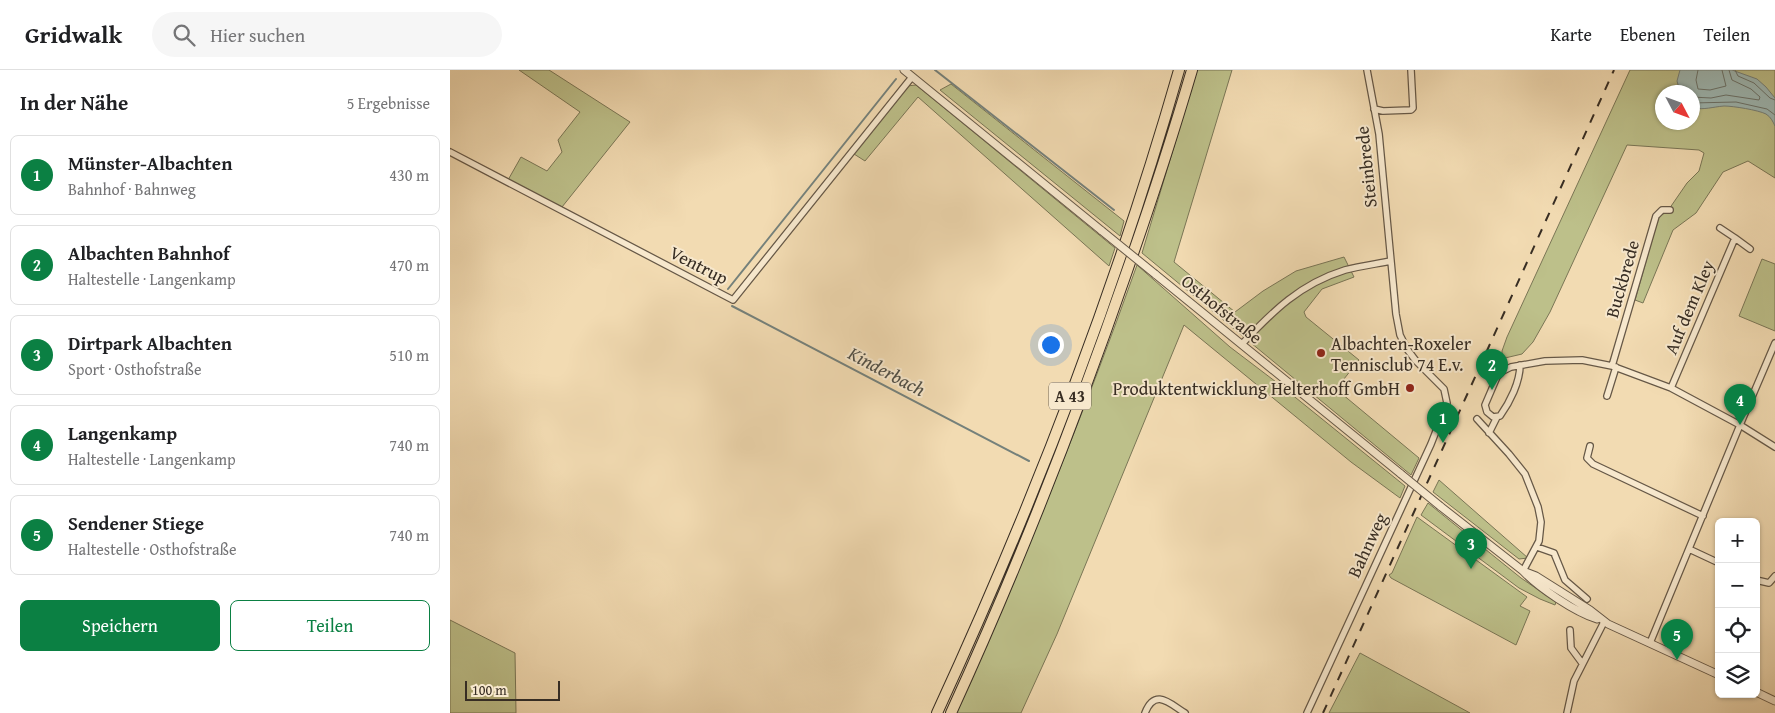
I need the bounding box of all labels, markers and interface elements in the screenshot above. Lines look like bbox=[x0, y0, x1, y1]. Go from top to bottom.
search box bbox=[152, 12, 502, 57]
text: Gridwalk bbox=[25, 17, 122, 52]
icon: search bbox=[170, 21, 198, 49]
text: Hier suchen bbox=[210, 21, 305, 49]
text: Karte bbox=[1551, 21, 1592, 48]
text: Ebenen bbox=[1620, 21, 1676, 48]
text: Teilen bbox=[1704, 21, 1750, 48]
north arrow bbox=[1655, 85, 1700, 130]
text: In der Nähe bbox=[20, 87, 128, 118]
text: 5 Ergebnisse bbox=[347, 91, 430, 115]
street label: Steinbrede bbox=[1348, 125, 1384, 209]
text: Münster-Albachten bbox=[68, 149, 232, 177]
text: 1 bbox=[33, 163, 41, 187]
text: 430 m bbox=[389, 163, 429, 187]
text: Bahnhof · Bahnweg bbox=[68, 177, 196, 201]
street label: Buckbrede bbox=[1598, 237, 1646, 321]
text: Albachten Bahnhof bbox=[68, 239, 230, 267]
street label: Ventrup bbox=[665, 239, 733, 291]
text: 2 bbox=[33, 253, 41, 277]
text: 470 m bbox=[389, 253, 429, 277]
street label: Auf dem Kley bbox=[1657, 256, 1721, 358]
text: Haltestelle · Langenkamp bbox=[68, 267, 236, 291]
street label: Osthofstraße bbox=[1176, 268, 1268, 350]
text: Dirtpark Albachten bbox=[68, 329, 232, 357]
place label: Albachten-Roxeler Tennisclub 74 E.v. bbox=[1331, 330, 1472, 378]
your location bbox=[1038, 332, 1064, 358]
water label: Kinderbach bbox=[843, 339, 931, 403]
text: 3 bbox=[33, 343, 41, 367]
text: 510 m bbox=[389, 343, 429, 367]
marker: Albachten-Roxeler Tennisclub 74 E.v. bbox=[1315, 347, 1327, 359]
pin: 2 bbox=[1476, 349, 1508, 390]
text: Sport · Osthofstraße bbox=[68, 357, 201, 381]
place label: Produktentwicklung Helterhoff GmbH bbox=[1113, 375, 1400, 402]
road number: A 43 bbox=[1049, 382, 1091, 410]
marker: Produktentwicklung Helterhoff GmbH bbox=[1404, 382, 1416, 394]
pin: 4 bbox=[1724, 384, 1756, 425]
pin: 1 bbox=[1427, 402, 1459, 443]
text: Langenkamp bbox=[68, 419, 177, 447]
text: 4 bbox=[33, 433, 41, 457]
text: 740 m bbox=[389, 433, 429, 457]
text: Haltestelle · Langenkamp bbox=[68, 447, 236, 471]
street label: Bahnweg bbox=[1340, 508, 1394, 582]
text: Sendener Stiege bbox=[68, 509, 204, 537]
map controls bbox=[1715, 518, 1760, 698]
button: + bbox=[1715, 518, 1760, 563]
text: 5 bbox=[33, 523, 41, 547]
text: 740 m bbox=[389, 523, 429, 547]
pin: 3 bbox=[1455, 528, 1487, 569]
text: Haltestelle · Osthofstraße bbox=[68, 537, 236, 561]
button: − bbox=[1715, 563, 1760, 608]
button: Speichern bbox=[20, 600, 220, 651]
button: Teilen bbox=[230, 600, 430, 651]
button: locate bbox=[1715, 608, 1760, 653]
pin: 5 bbox=[1661, 619, 1693, 660]
button: layers bbox=[1715, 653, 1760, 698]
scale bar bbox=[465, 678, 560, 701]
text: 100 m bbox=[472, 680, 507, 700]

